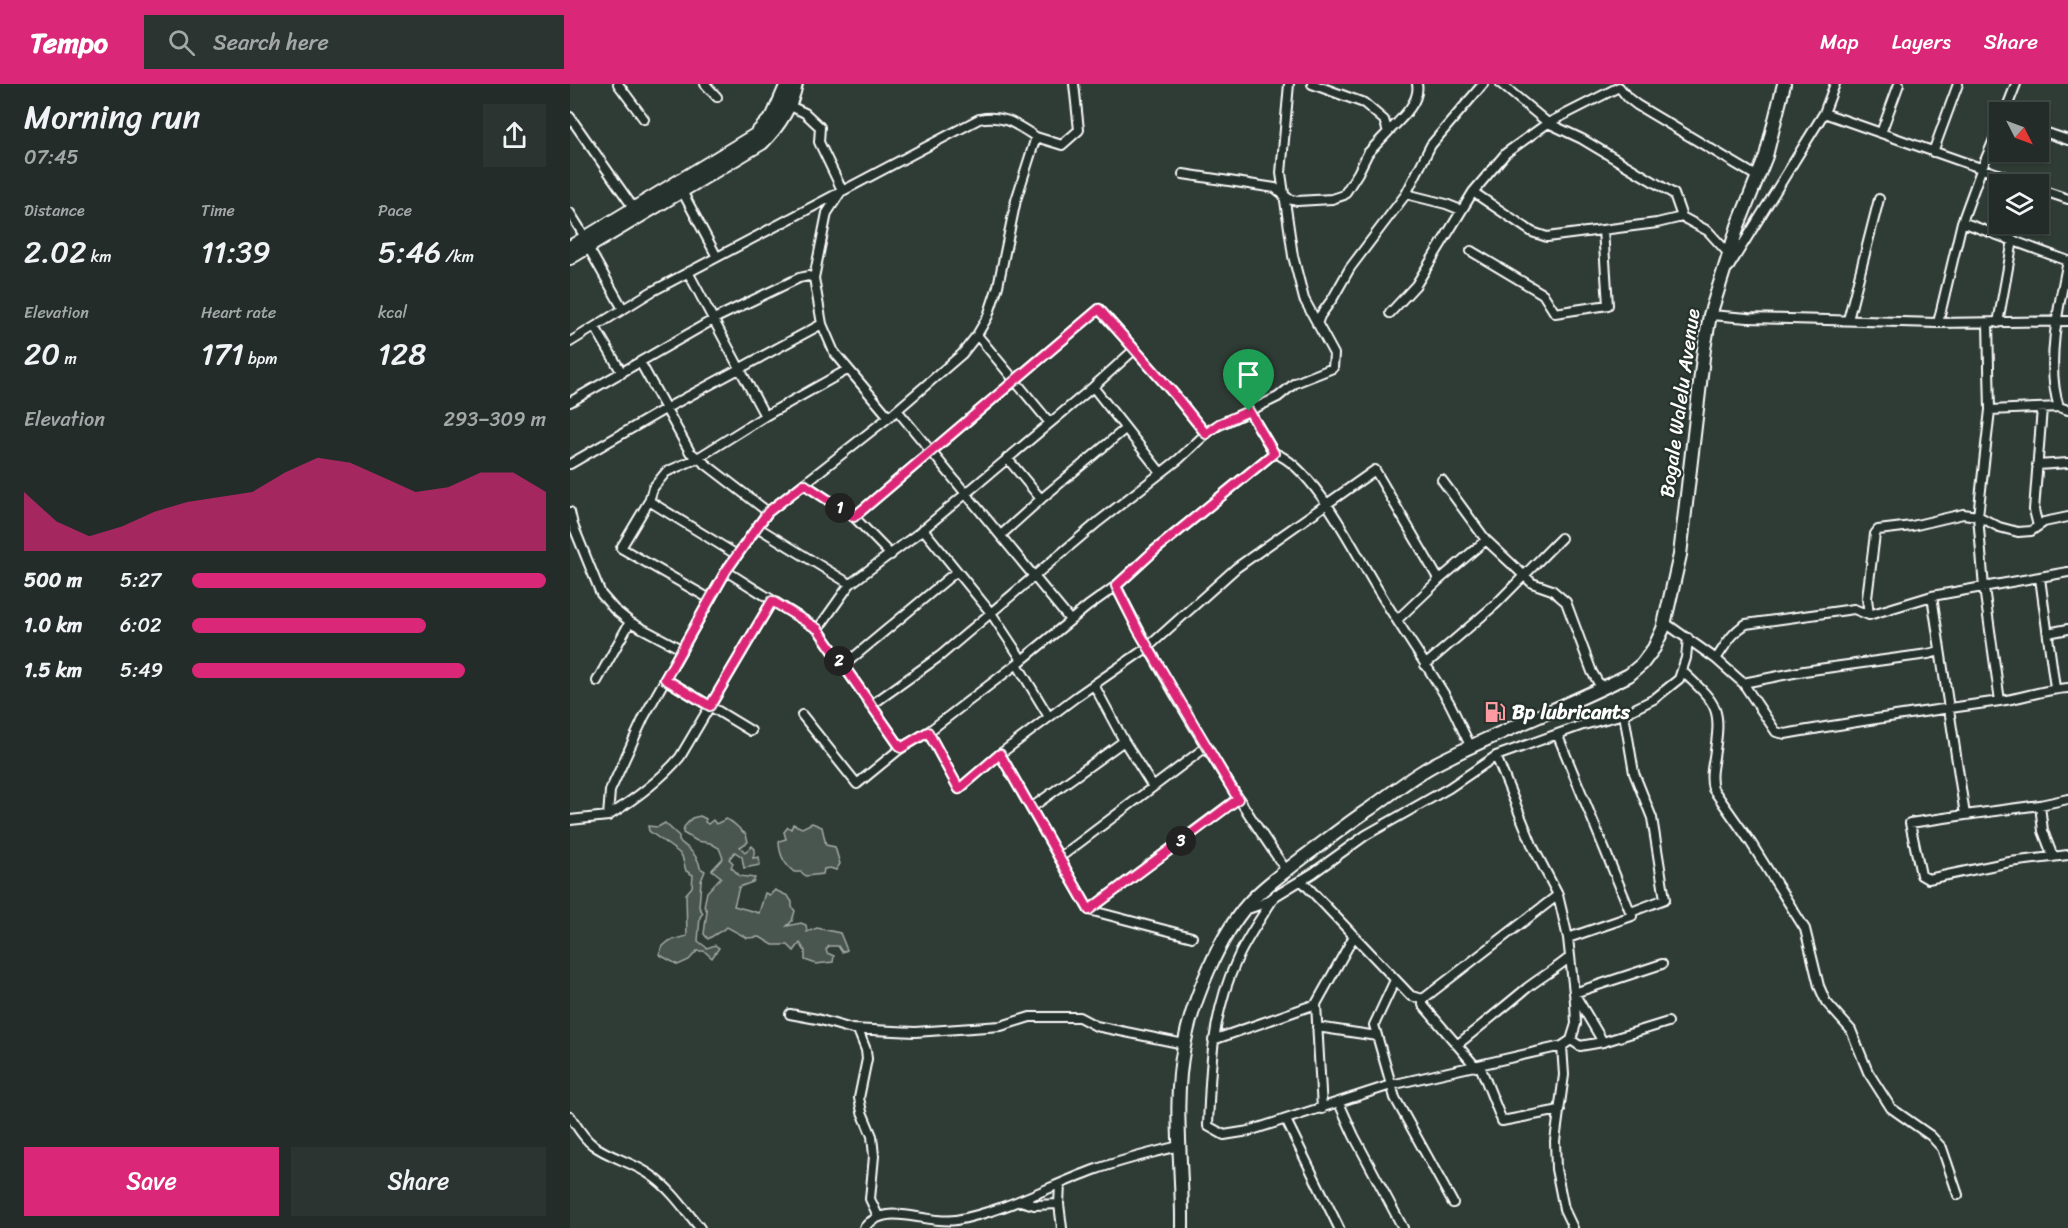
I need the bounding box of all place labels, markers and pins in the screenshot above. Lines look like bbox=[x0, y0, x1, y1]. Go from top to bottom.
pin bbox=[1223, 349, 1274, 411]
pin: 1 bbox=[825, 493, 855, 523]
pin: 2 bbox=[824, 646, 854, 676]
place label: Bp lubricants bbox=[1512, 695, 1631, 730]
fuel station icon: Bp lubricants bbox=[1483, 700, 1507, 724]
pin: 3 bbox=[1166, 826, 1196, 856]

